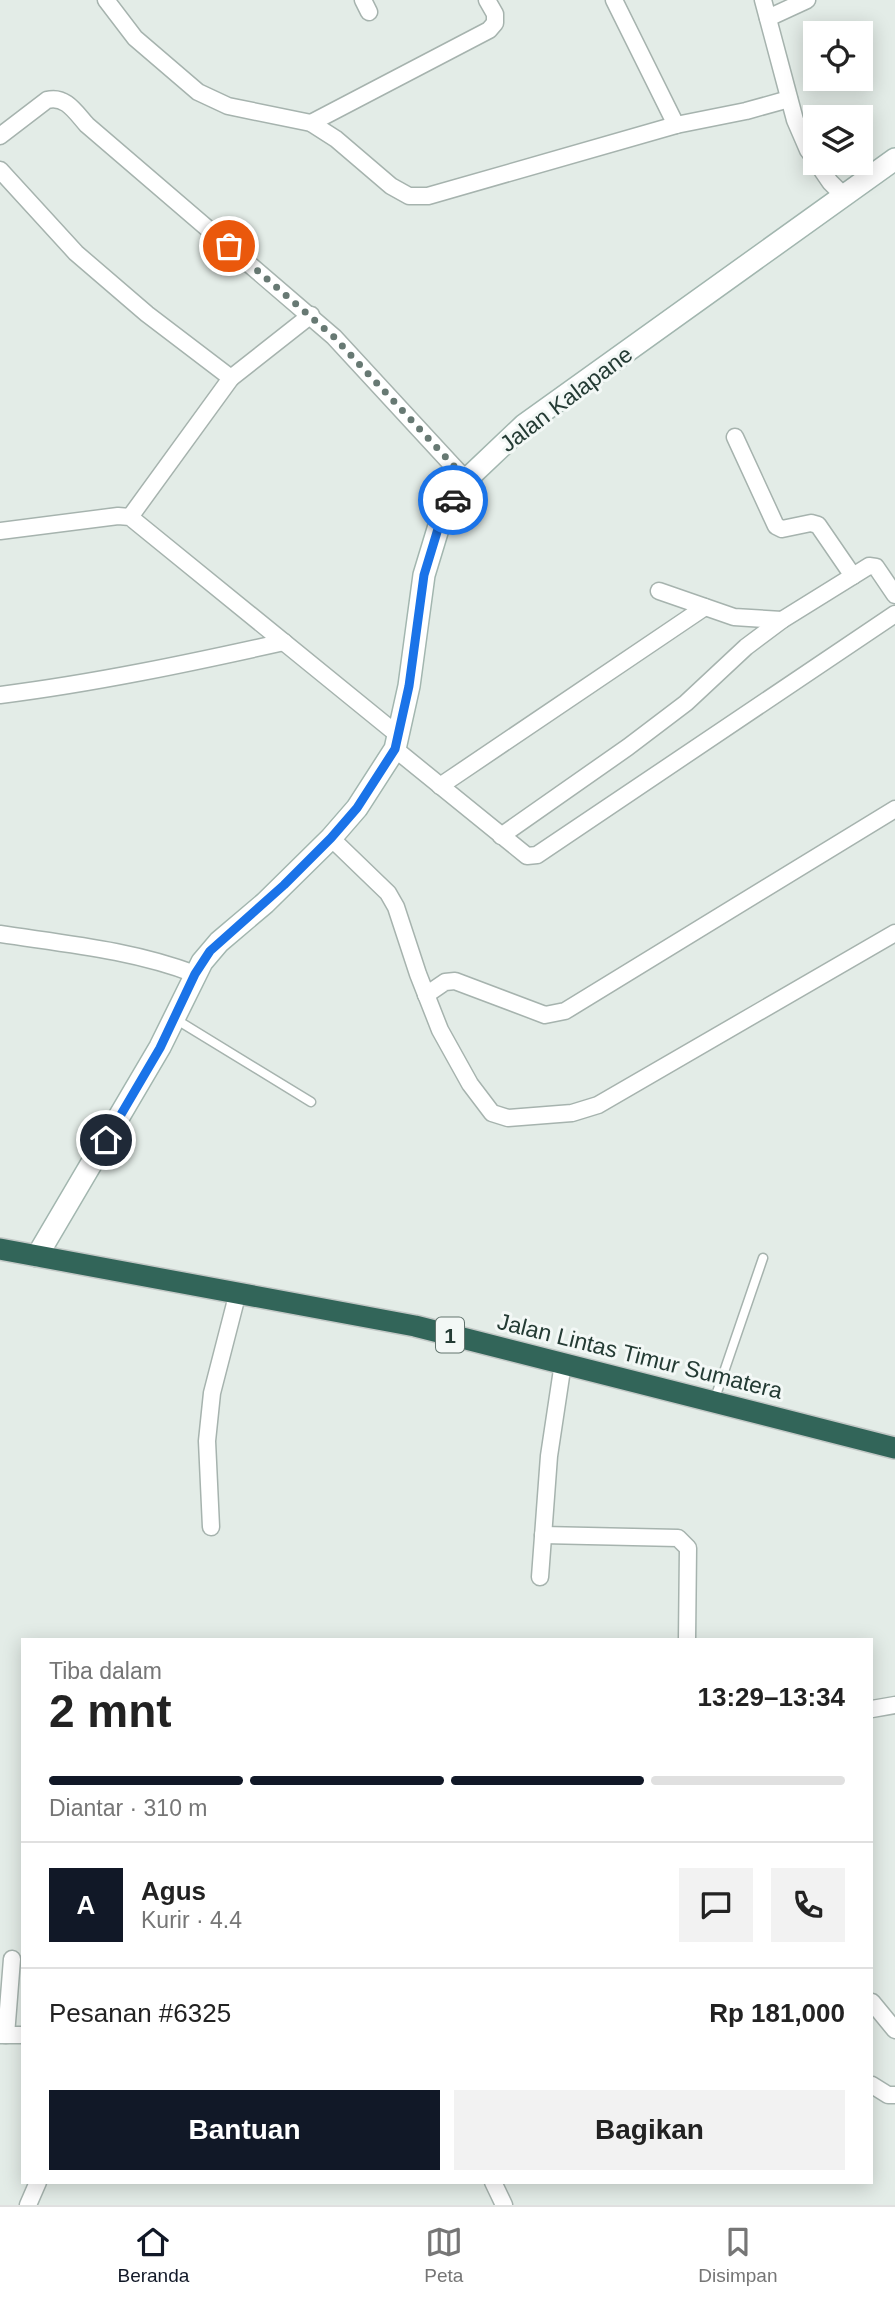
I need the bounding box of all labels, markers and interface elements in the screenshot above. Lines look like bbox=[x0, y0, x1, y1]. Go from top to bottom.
map controls bbox=[803, 21, 873, 175]
button: locate bbox=[803, 21, 873, 91]
button: layers bbox=[803, 105, 873, 175]
pin bbox=[199, 216, 259, 276]
icon: bag bbox=[210, 227, 248, 265]
street label: Jalan Kalapane bbox=[495, 341, 637, 457]
courier bbox=[418, 465, 488, 535]
icon: car bbox=[434, 481, 472, 519]
pin bbox=[76, 1110, 136, 1170]
icon: home bbox=[87, 1121, 125, 1159]
street label: Jalan Lintas Timur Sumatera bbox=[495, 1308, 785, 1404]
road number: 1 bbox=[436, 1318, 464, 1352]
text: Tiba dalam bbox=[49, 1658, 162, 1684]
text: 13:29–13:34 bbox=[698, 1682, 845, 1712]
text: 2 mnt bbox=[49, 1685, 172, 1737]
text: Diantar · 310 m bbox=[49, 1795, 208, 1821]
button: chat bbox=[679, 1868, 753, 1942]
button: phone bbox=[771, 1868, 845, 1942]
text: Agus bbox=[141, 1876, 206, 1906]
text: A bbox=[77, 1890, 95, 1920]
text: Kurir · 4.4 bbox=[141, 1907, 242, 1933]
text: Pesanan #6325 bbox=[49, 1998, 231, 2028]
text: Rp 181,000 bbox=[709, 1998, 845, 2028]
button: Bantuan bbox=[49, 2090, 440, 2170]
button: Bagikan bbox=[454, 2090, 845, 2170]
tab: Beranda bbox=[117, 2223, 189, 2287]
tab: Peta bbox=[424, 2223, 463, 2287]
tab: Disimpan bbox=[698, 2223, 778, 2287]

